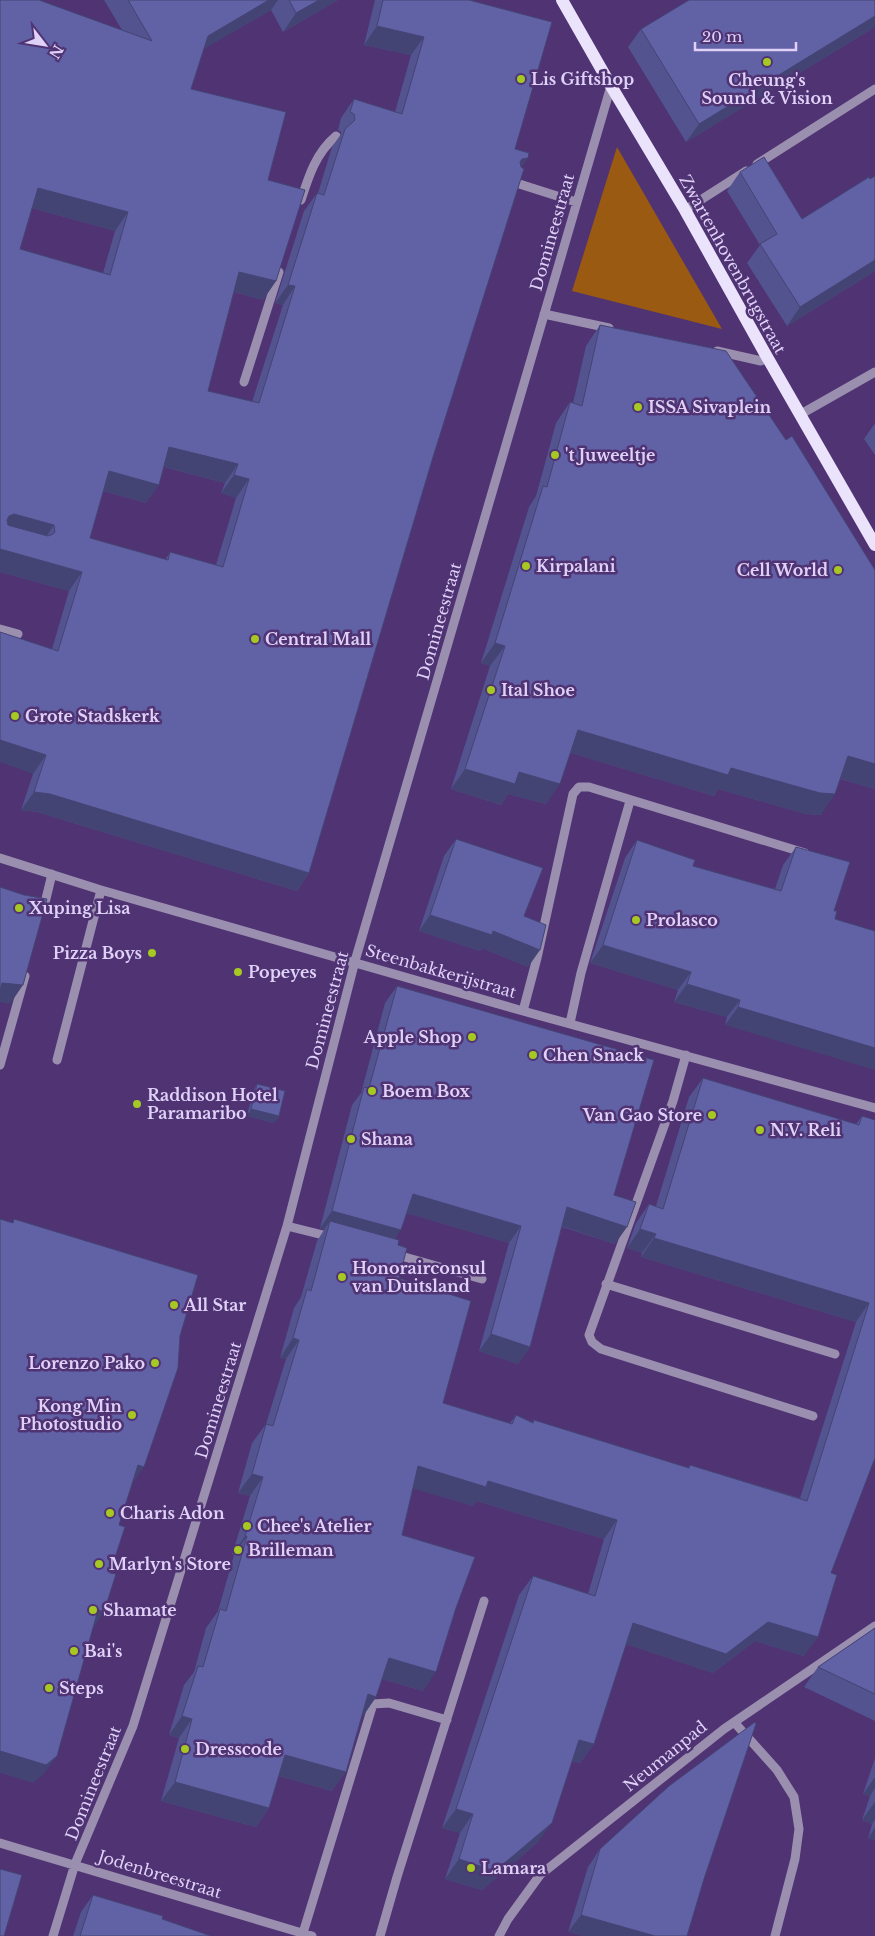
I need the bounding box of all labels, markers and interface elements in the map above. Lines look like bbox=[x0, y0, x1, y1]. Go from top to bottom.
north arrow bbox=[20, 20, 70, 70]
scale bar bbox=[695, 20, 796, 52]
text: 20 m bbox=[702, 27, 742, 46]
text: N bbox=[45, 41, 67, 62]
marker: Cheung's Sound & Vision bbox=[761, 56, 773, 68]
place label: Lis Giftshop bbox=[531, 69, 634, 89]
place label: Cheung's Sound & Vision bbox=[701, 70, 833, 108]
marker: Lis Giftshop bbox=[515, 73, 527, 85]
street label: Domineestraat bbox=[526, 171, 578, 293]
street label: Zwartenhovenbrugstraat bbox=[675, 171, 791, 357]
place label: ISSA Sivaplein bbox=[648, 397, 771, 417]
marker: ISSA Sivaplein bbox=[632, 401, 644, 413]
place label: 't Juweeltje bbox=[565, 445, 655, 465]
marker: 't Juweeltje bbox=[549, 449, 561, 461]
place label: Kirpalani bbox=[536, 556, 616, 576]
street label: Domineestraat bbox=[413, 560, 465, 682]
marker: Kirpalani bbox=[520, 560, 532, 572]
place label: Cell World bbox=[737, 560, 828, 580]
marker: Cell World bbox=[832, 564, 844, 576]
place label: Central Mall bbox=[265, 629, 372, 649]
marker: Central Mall bbox=[249, 633, 261, 645]
place label: Ital Shoe bbox=[501, 680, 575, 700]
marker: Ital Shoe bbox=[485, 684, 497, 696]
place label: Grote Stadskerk bbox=[25, 706, 160, 726]
marker: Grote Stadskerk bbox=[9, 710, 21, 722]
place label: Xuping Lisa bbox=[28, 898, 131, 918]
marker: Xuping Lisa bbox=[13, 902, 25, 914]
place label: Prolasco bbox=[646, 910, 718, 930]
marker: Prolasco bbox=[630, 914, 642, 926]
street label: Steenbakkerijstraat bbox=[363, 940, 519, 1002]
place label: Pizza Boys bbox=[53, 943, 142, 963]
marker: Pizza Boys bbox=[146, 947, 158, 959]
street label: Domineestraat bbox=[302, 949, 352, 1071]
place label: Popeyes bbox=[248, 962, 317, 982]
marker: Popeyes bbox=[232, 966, 244, 978]
place label: Apple Shop bbox=[363, 1027, 462, 1047]
marker: Apple Shop bbox=[466, 1031, 478, 1043]
place label: Chen Snack bbox=[543, 1045, 644, 1065]
marker: Chen Snack bbox=[527, 1049, 539, 1061]
place label: Boem Box bbox=[382, 1081, 471, 1101]
place label: Raddison Hotel Paramaribo bbox=[147, 1085, 278, 1123]
marker: Boem Box bbox=[366, 1085, 378, 1097]
marker: Raddison Hotel Paramaribo bbox=[131, 1098, 143, 1110]
place label: Van Gao Store bbox=[582, 1105, 702, 1125]
marker: Van Gao Store bbox=[706, 1109, 718, 1121]
place label: N.V. Reli bbox=[770, 1120, 841, 1140]
marker: N.V. Reli bbox=[754, 1124, 766, 1136]
place label: Shana bbox=[361, 1129, 413, 1149]
marker: Shana bbox=[345, 1133, 357, 1145]
place label: Honorairconsul van Duitsland bbox=[352, 1258, 486, 1296]
marker: Honorairconsul van Duitsland bbox=[336, 1271, 348, 1283]
place label: All Star bbox=[183, 1295, 246, 1315]
marker: All Star bbox=[168, 1299, 180, 1311]
street label: Domineestraat bbox=[191, 1339, 245, 1461]
place label: Lorenzo Pako bbox=[28, 1353, 145, 1373]
marker: Lorenzo Pako bbox=[149, 1357, 161, 1369]
place label: Kong Min Photostudio bbox=[20, 1396, 122, 1434]
marker: Kong Min Photostudio bbox=[126, 1409, 138, 1421]
place label: Charis Adon bbox=[120, 1503, 225, 1523]
marker: Charis Adon bbox=[104, 1507, 116, 1519]
place label: Chee's Atelier bbox=[257, 1516, 371, 1536]
marker: Chee's Atelier bbox=[241, 1520, 253, 1532]
place label: Brilleman bbox=[248, 1540, 334, 1560]
marker: Brilleman bbox=[232, 1544, 244, 1556]
place label: Marlyn's Store bbox=[109, 1554, 231, 1574]
marker: Marlyn's Store bbox=[93, 1558, 105, 1570]
place label: Shamate bbox=[103, 1600, 177, 1620]
marker: Shamate bbox=[87, 1604, 99, 1616]
place label: Bai's bbox=[84, 1641, 122, 1661]
marker: Bai's bbox=[68, 1645, 80, 1657]
place label: Steps bbox=[59, 1678, 104, 1698]
marker: Steps bbox=[43, 1682, 55, 1694]
street label: Neumanpad bbox=[619, 1716, 711, 1796]
street label: Domineestraat bbox=[61, 1723, 125, 1843]
place label: Dresscode bbox=[195, 1739, 282, 1759]
marker: Dresscode bbox=[179, 1743, 191, 1755]
street label: Jodenbreestraat bbox=[94, 1845, 224, 1902]
place label: Lamara bbox=[481, 1858, 546, 1878]
marker: Lamara bbox=[465, 1862, 477, 1874]

